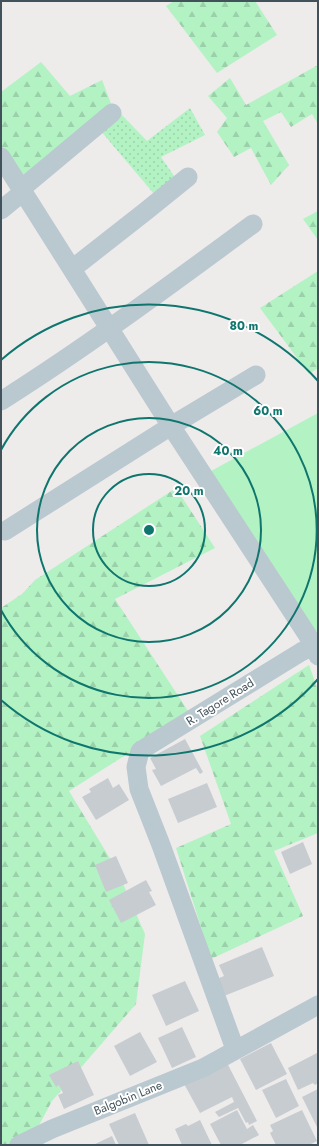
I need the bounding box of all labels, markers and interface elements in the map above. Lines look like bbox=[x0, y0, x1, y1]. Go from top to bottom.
text: 80 m bbox=[230, 317, 259, 335]
text: 60 m bbox=[253, 402, 283, 420]
text: 40 m bbox=[213, 442, 243, 460]
text: 20 m bbox=[174, 482, 204, 500]
centre of rings bbox=[142, 523, 156, 537]
street label: R. Tagore Road bbox=[183, 674, 257, 730]
street label: Balgobin Lane bbox=[91, 1076, 165, 1120]

